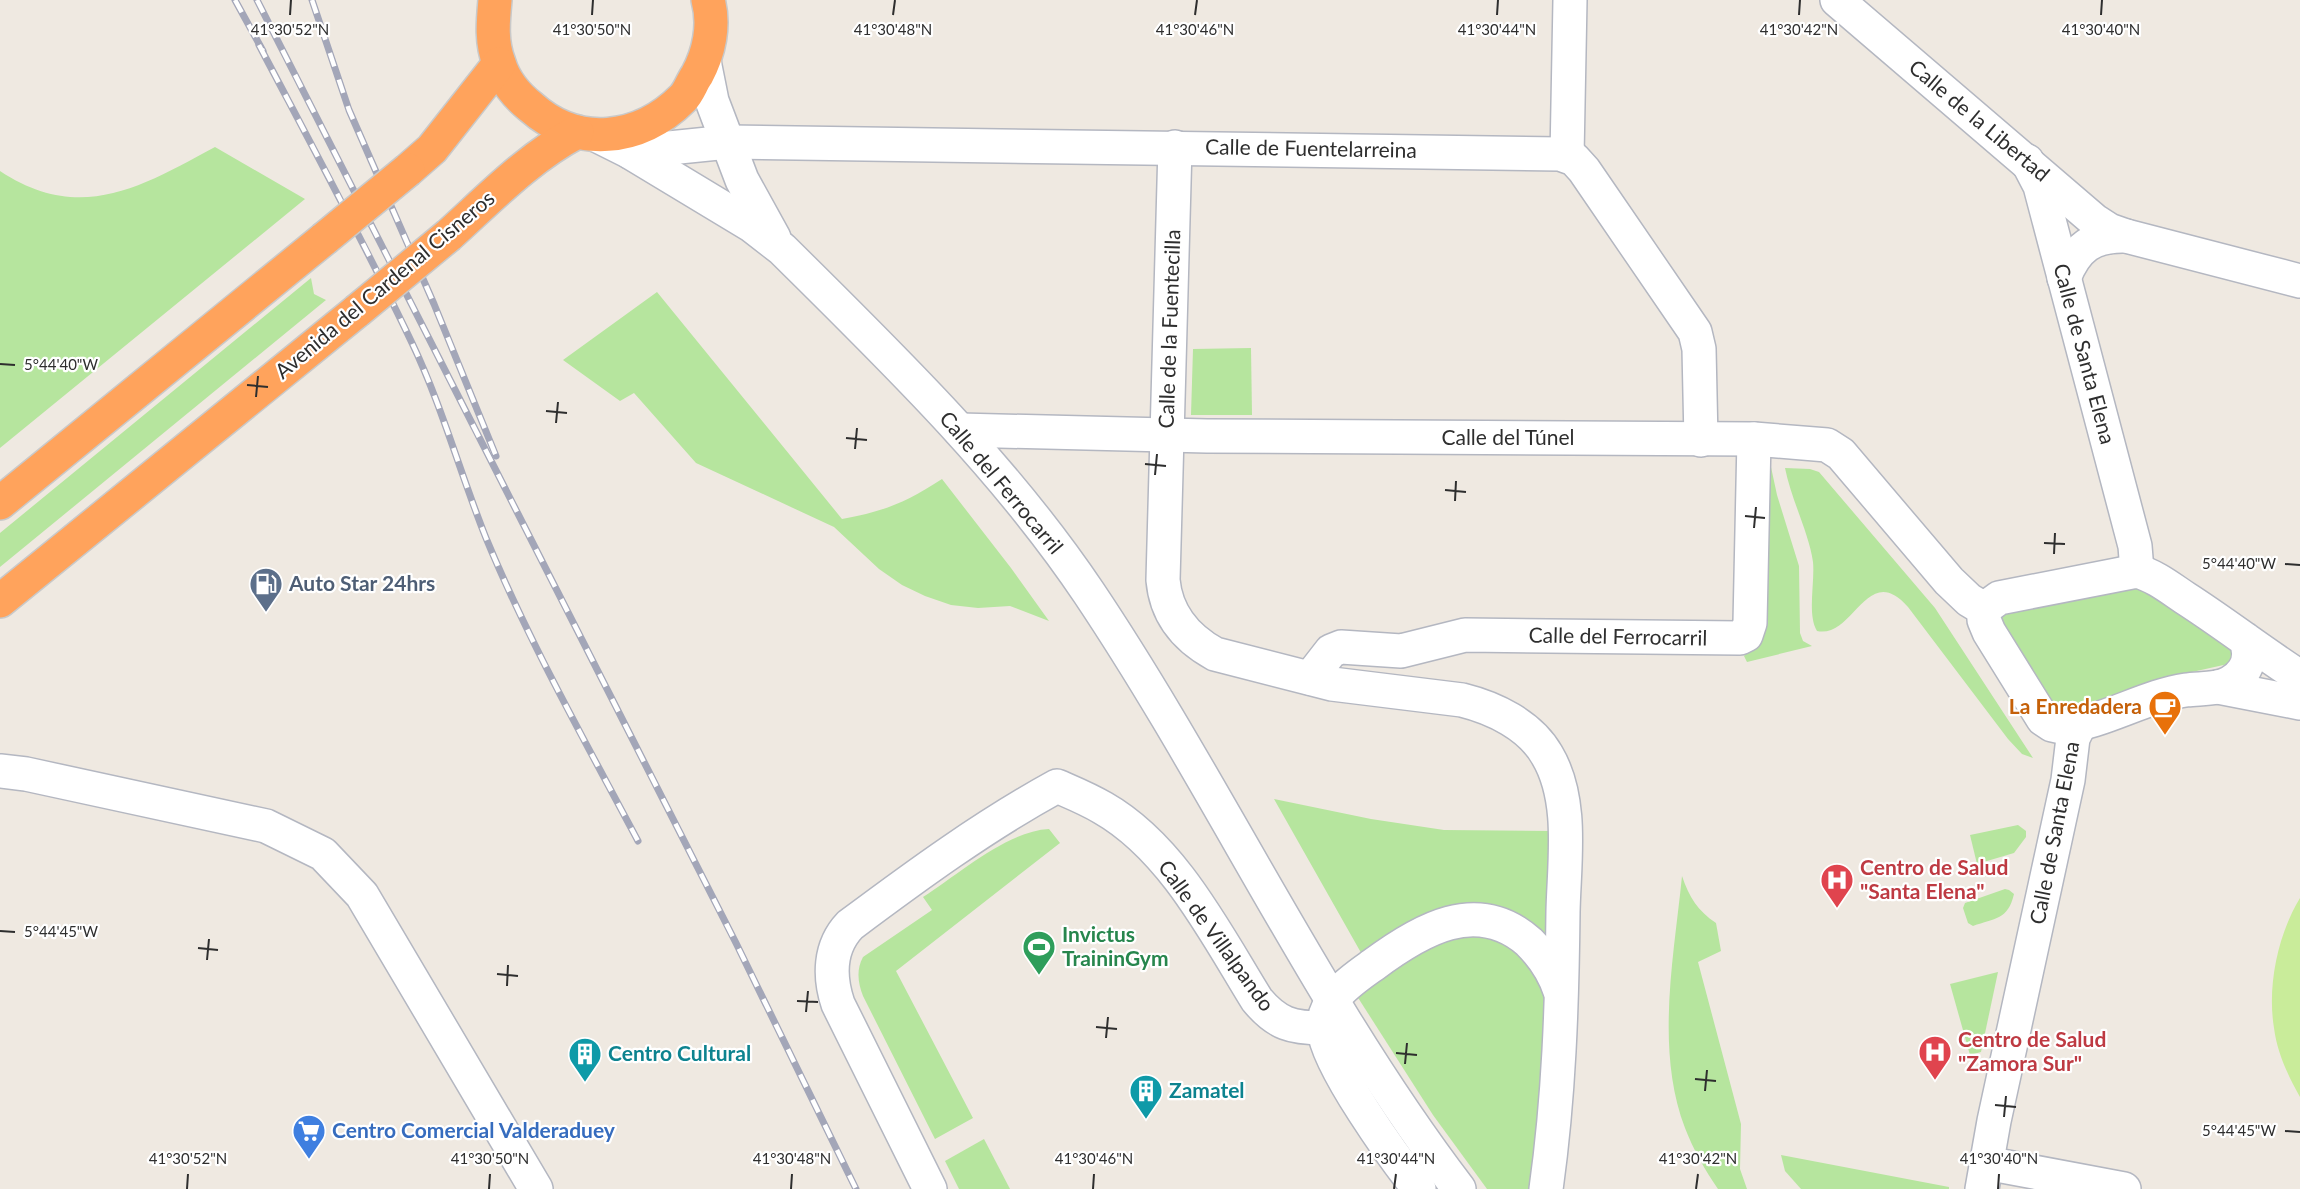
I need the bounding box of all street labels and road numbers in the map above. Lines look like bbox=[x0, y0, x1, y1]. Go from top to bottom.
street label: Calle de la Libertad bbox=[1905, 54, 2055, 186]
street label: Calle de Fuentelarreina bbox=[1205, 133, 1417, 162]
street label: Avenida del Cardenal Cisneros bbox=[269, 185, 499, 383]
street label: Calle de la Fuentecilla bbox=[1153, 229, 1184, 429]
street label: Calle de Santa Elena bbox=[2049, 261, 2122, 447]
street label: Calle del Ferrocarril bbox=[935, 406, 1069, 558]
street label: Calle del Túnel bbox=[1441, 424, 1575, 449]
street label: Calle del Ferrocarril bbox=[1529, 621, 1708, 650]
street label: Calle de Santa Elena bbox=[2024, 739, 2084, 926]
street label: Calle de Villalpando bbox=[1154, 855, 1280, 1016]

